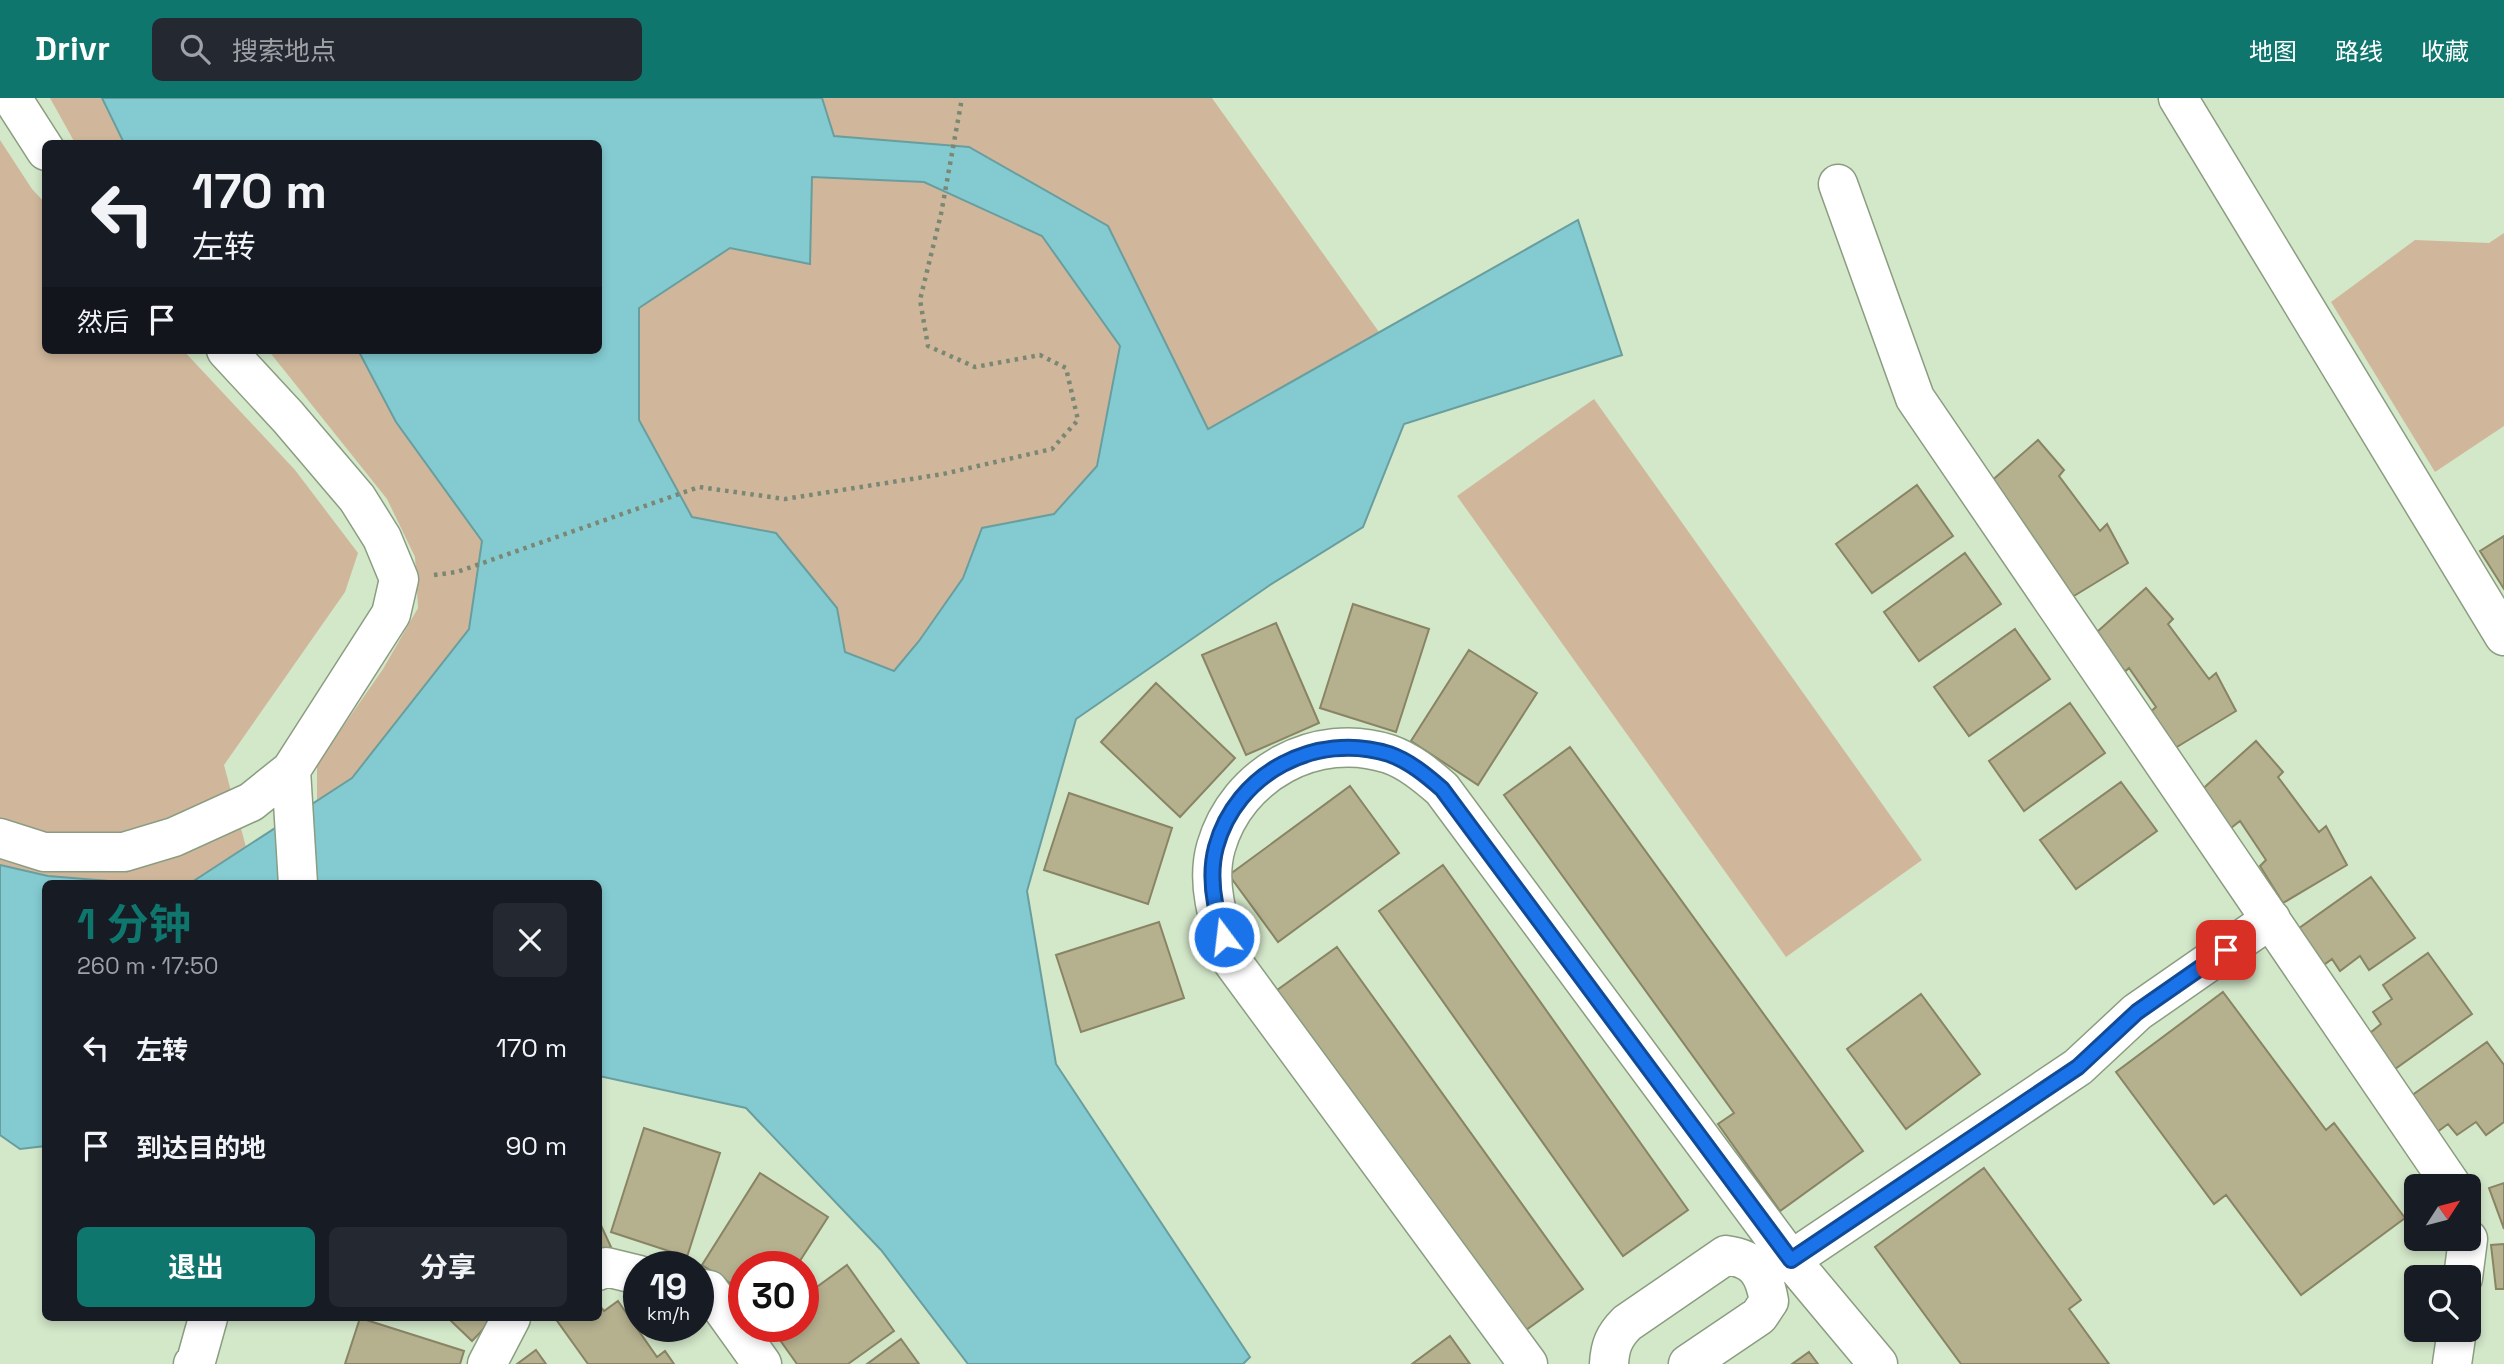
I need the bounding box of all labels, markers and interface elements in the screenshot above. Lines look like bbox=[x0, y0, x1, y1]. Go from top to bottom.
search box bbox=[152, 18, 642, 81]
text: Drivr bbox=[35, 28, 110, 70]
icon: search bbox=[176, 30, 214, 68]
text: 搜索地点 bbox=[232, 34, 336, 68]
text: 地图 bbox=[2249, 36, 2297, 67]
text: 路线 bbox=[2335, 36, 2383, 67]
text: 收藏 bbox=[2421, 36, 2469, 67]
text: 170 m bbox=[192, 160, 327, 222]
icon: left bbox=[77, 168, 168, 259]
text: 左转 bbox=[192, 227, 256, 267]
icon: arrive bbox=[143, 301, 181, 339]
text: 然后 bbox=[77, 305, 129, 339]
text: 1 分钟 bbox=[77, 898, 191, 951]
position arrow bbox=[1187, 900, 1261, 974]
button: close bbox=[493, 903, 567, 977]
pin bbox=[2196, 920, 2256, 980]
icon: arrive bbox=[2207, 931, 2245, 969]
text: 260 m · 17:50 bbox=[77, 951, 218, 981]
icon: left bbox=[77, 1029, 115, 1067]
text: 170 m bbox=[496, 1031, 567, 1065]
text: 左转 bbox=[136, 1033, 188, 1067]
icon: arrive bbox=[77, 1127, 115, 1165]
text: 90 m bbox=[505, 1129, 567, 1163]
text: 到达目的地 bbox=[136, 1131, 266, 1165]
north arrow bbox=[2404, 1174, 2482, 1251]
map controls bbox=[2404, 1174, 2481, 1342]
button: 退出 bbox=[77, 1227, 315, 1307]
button: 分享 bbox=[329, 1227, 567, 1307]
speed limit sign: 30 bbox=[728, 1251, 819, 1342]
text: 19 bbox=[650, 1265, 687, 1309]
button: search bbox=[2404, 1265, 2481, 1342]
text: km/h bbox=[647, 1302, 690, 1325]

